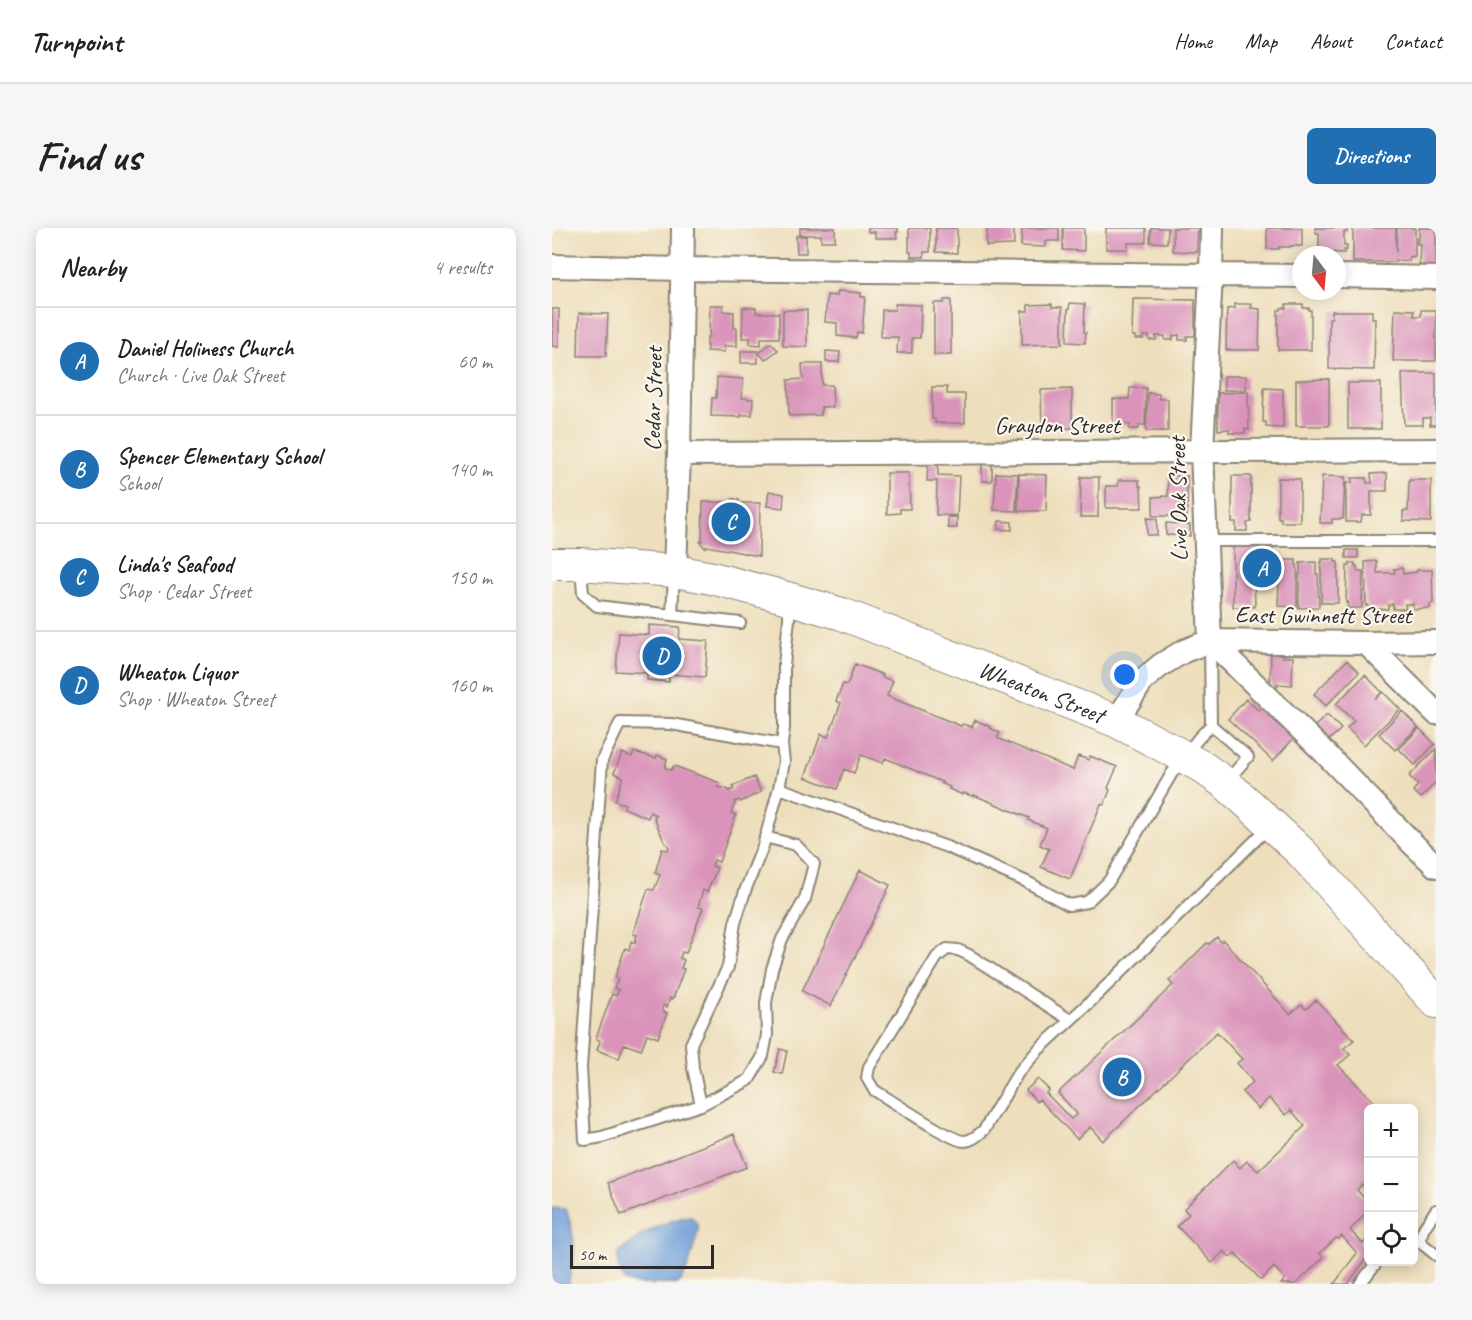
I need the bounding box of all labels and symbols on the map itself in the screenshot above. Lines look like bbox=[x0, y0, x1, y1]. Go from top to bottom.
north arrow bbox=[1292, 246, 1346, 300]
street label: Cedar Street bbox=[637, 344, 669, 451]
street label: Graydon Street bbox=[994, 410, 1122, 440]
street label: Live Oak Street bbox=[1162, 434, 1194, 562]
pin: C bbox=[712, 500, 750, 544]
pin: A bbox=[1242, 546, 1282, 590]
street label: East Gwinnett Street bbox=[1235, 600, 1413, 630]
pin: D bbox=[642, 634, 682, 678]
street label: Wheaton Street bbox=[975, 654, 1111, 731]
your location bbox=[1110, 660, 1139, 689]
pin: B bbox=[1102, 1054, 1142, 1100]
scale bar bbox=[570, 1242, 714, 1270]

